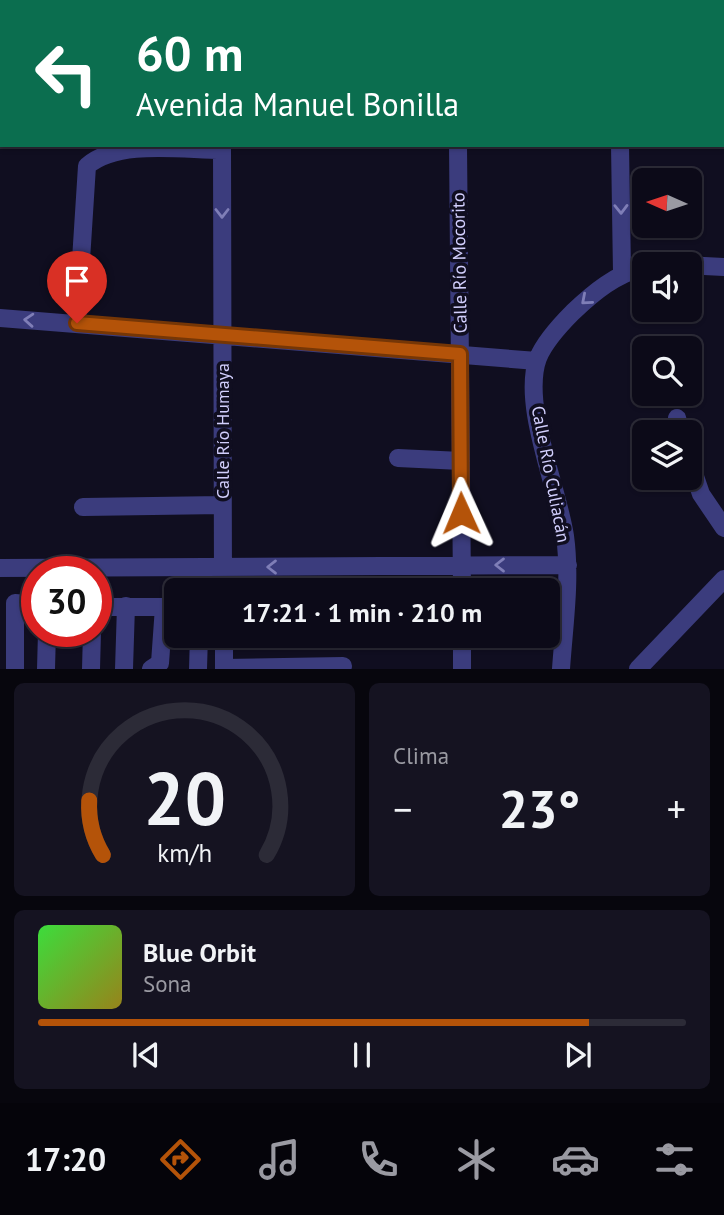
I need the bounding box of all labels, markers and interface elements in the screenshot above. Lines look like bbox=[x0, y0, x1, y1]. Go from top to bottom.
text: 60 m bbox=[136, 21, 243, 85]
icon: left bbox=[21, 28, 112, 119]
text: Avenida Manuel Bonilla bbox=[136, 83, 459, 125]
north arrow bbox=[632, 168, 702, 238]
map controls bbox=[632, 168, 702, 490]
street label: Calle Río Mocorito bbox=[446, 192, 472, 334]
one-way arrow bbox=[613, 204, 629, 215]
one-way arrow bbox=[214, 209, 230, 219]
pin bbox=[47, 251, 107, 323]
button: sound bbox=[632, 252, 702, 322]
icon: arrive bbox=[58, 262, 96, 300]
one-way arrow bbox=[581, 292, 594, 305]
one-way arrow bbox=[24, 312, 35, 327]
button: search bbox=[632, 336, 702, 406]
street label: Calle Río Humaya bbox=[211, 363, 234, 499]
street label: Calle Río Culiacán bbox=[526, 404, 576, 544]
button: layers bbox=[632, 420, 702, 490]
position arrow bbox=[424, 476, 498, 550]
speed limit sign: 30 bbox=[21, 556, 112, 647]
one-way arrow bbox=[494, 557, 504, 573]
one-way arrow bbox=[266, 559, 277, 575]
text: 17:21 · 1 min · 210 m bbox=[242, 596, 482, 629]
text: Clima bbox=[393, 741, 449, 770]
text: 20 bbox=[143, 752, 226, 846]
text: 23° bbox=[499, 775, 580, 842]
text: − bbox=[393, 784, 412, 833]
text: + bbox=[667, 784, 686, 833]
text: km/h bbox=[157, 837, 212, 869]
text: Blue Orbit bbox=[143, 936, 256, 969]
text: Sona bbox=[143, 969, 192, 998]
icon: previous bbox=[127, 1036, 165, 1074]
icon: pause bbox=[343, 1036, 381, 1074]
icon: next bbox=[559, 1036, 597, 1074]
icon: directions bbox=[156, 1135, 205, 1184]
icon: music bbox=[255, 1135, 304, 1184]
icon: phone bbox=[354, 1135, 403, 1184]
icon: climate bbox=[452, 1135, 501, 1184]
icon: car bbox=[551, 1135, 600, 1184]
icon: filters bbox=[650, 1135, 699, 1184]
text: 17:20 bbox=[25, 1138, 106, 1180]

